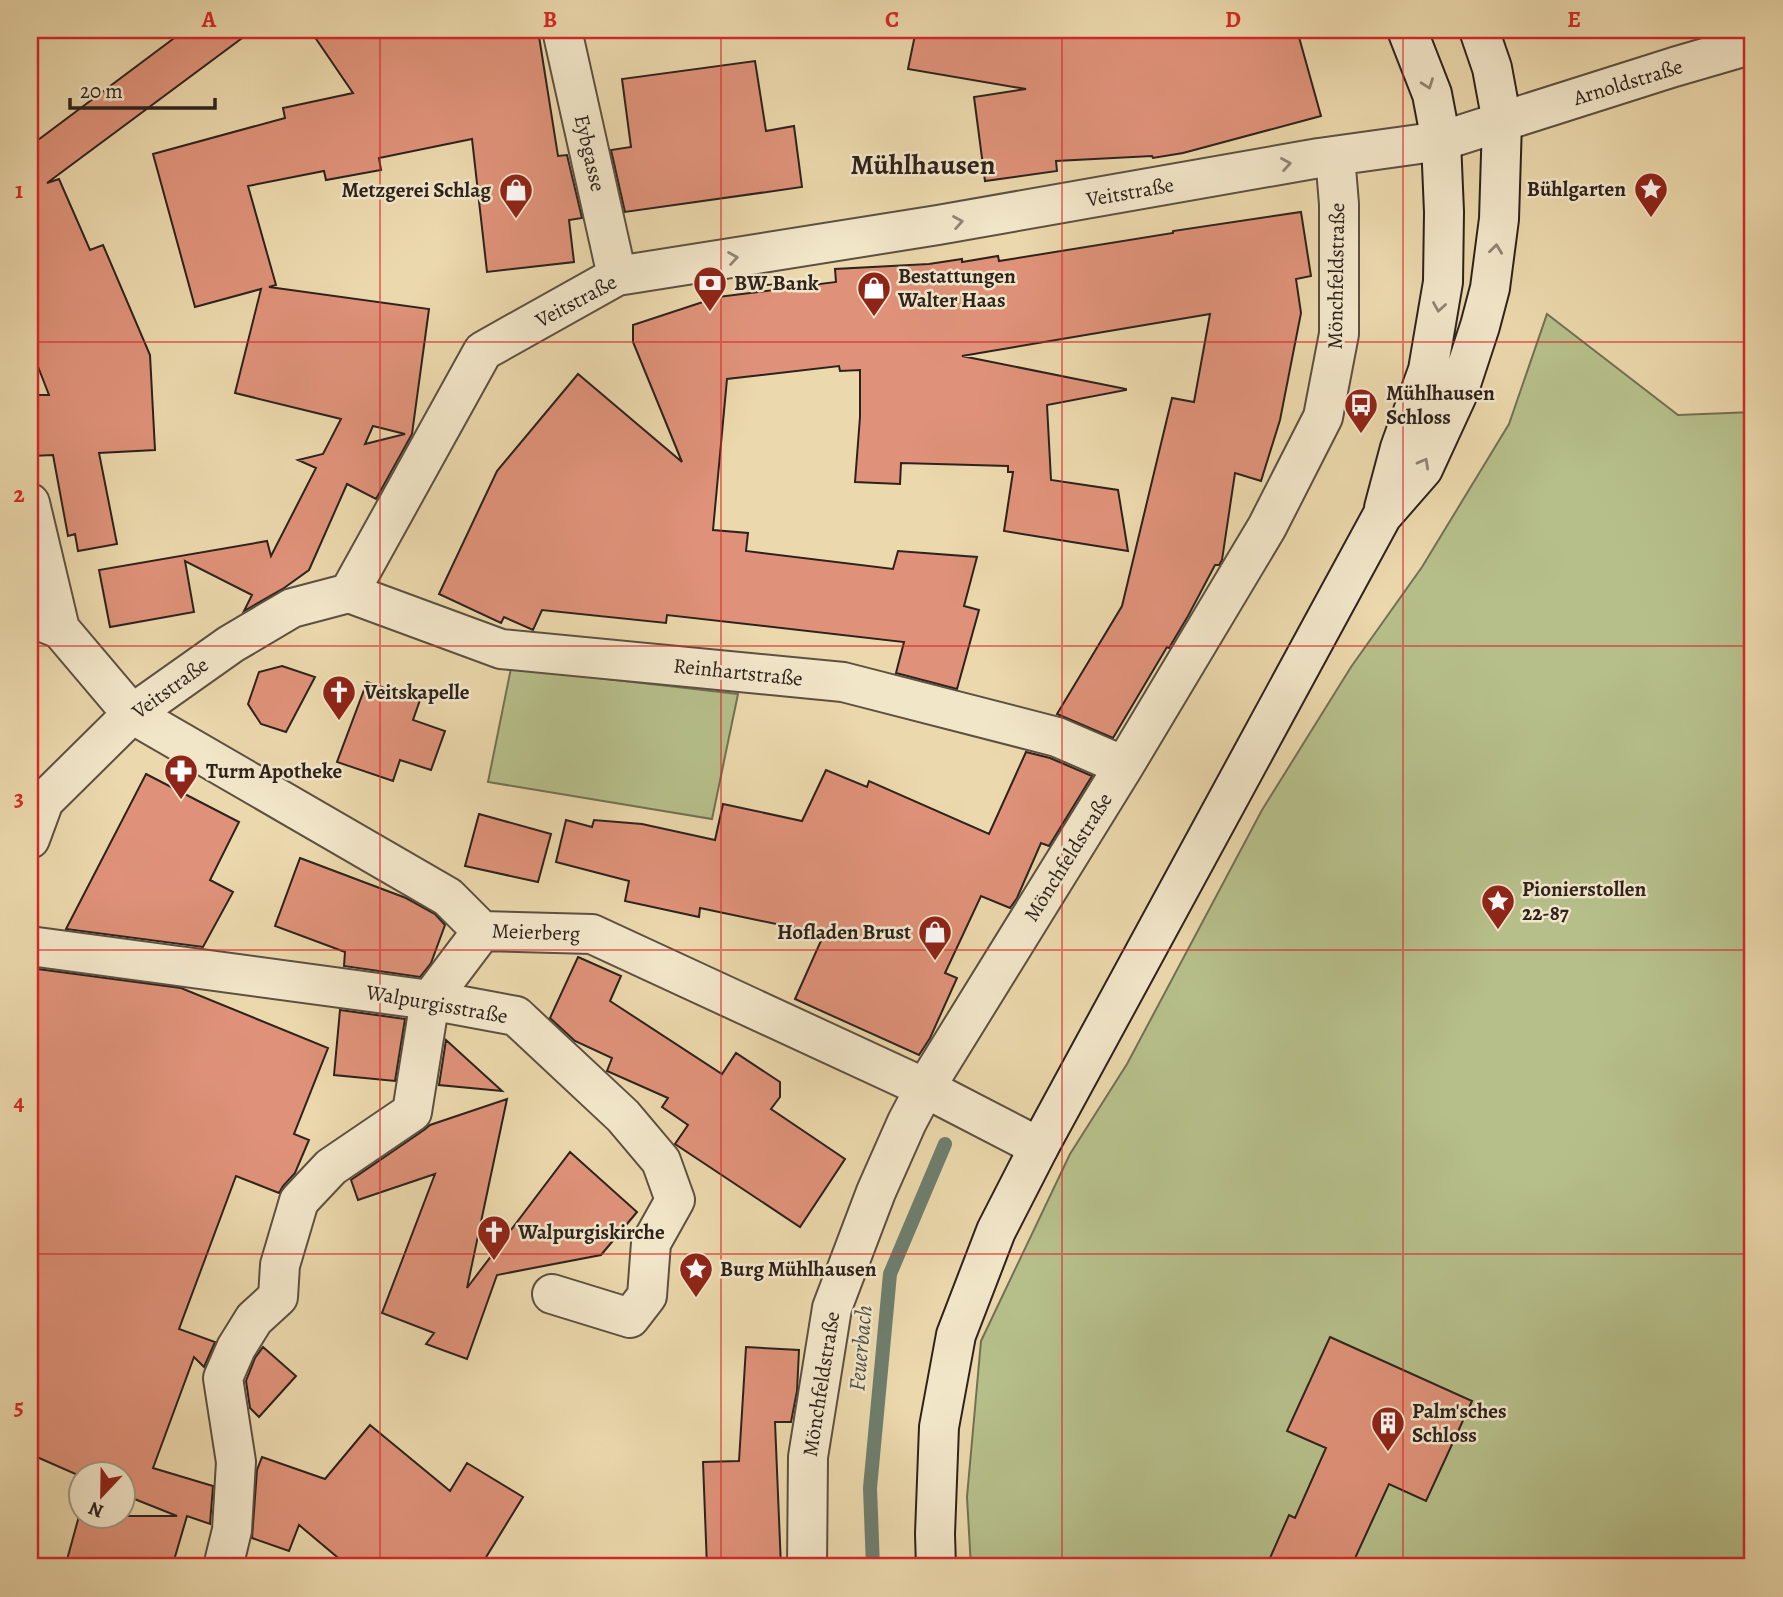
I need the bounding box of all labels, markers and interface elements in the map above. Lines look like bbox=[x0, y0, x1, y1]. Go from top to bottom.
text: A bbox=[201, 4, 217, 35]
text: B bbox=[543, 4, 557, 35]
text: C bbox=[885, 4, 899, 35]
text: D bbox=[1225, 4, 1241, 35]
text: E bbox=[1567, 4, 1581, 35]
street label: Arnoldstraße bbox=[1569, 52, 1686, 112]
scale bar bbox=[70, 66, 215, 110]
text: 20 m bbox=[80, 77, 123, 105]
one-way arrow bbox=[1420, 78, 1434, 90]
street label: Eybgasse bbox=[568, 112, 612, 194]
district label: Mühlhausen bbox=[850, 146, 996, 184]
one-way arrow bbox=[1280, 157, 1292, 172]
place icon: Bühlgarten bbox=[1632, 170, 1670, 219]
shop icon: Metzgerei Schlag bbox=[497, 171, 535, 220]
street label: Veitstraße bbox=[1083, 171, 1176, 214]
text: 1 bbox=[15, 175, 23, 206]
place label: Bühlgarten bbox=[1527, 175, 1626, 203]
place label: Metzgerei Schlag bbox=[341, 176, 491, 204]
street label: Mönchfeldstraße bbox=[1321, 202, 1351, 350]
one-way arrow bbox=[952, 215, 964, 230]
one-way arrow bbox=[1488, 243, 1503, 255]
one-way arrow bbox=[727, 251, 739, 266]
place label: Bestattungen Walter Haas bbox=[897, 262, 1016, 314]
bank icon: BW-Bank bbox=[691, 264, 729, 313]
street label: Veitstraße bbox=[530, 268, 622, 335]
place label: BW-Bank bbox=[734, 269, 819, 297]
shop icon: Bestattungen Walter Haas bbox=[855, 269, 893, 318]
one-way arrow bbox=[1432, 301, 1447, 313]
place label: Mühlhausen Schloss bbox=[1386, 379, 1495, 431]
bus stop icon: Mühlhausen Schloss bbox=[1342, 386, 1380, 435]
one-way arrow bbox=[1416, 458, 1429, 471]
text: 2 bbox=[13, 479, 25, 510]
street label: Veitstraße bbox=[125, 651, 214, 726]
street label: Reinhartstraße bbox=[672, 651, 804, 693]
church icon: Veitskapelle bbox=[320, 673, 358, 722]
place label: Veitskapelle bbox=[363, 678, 470, 706]
pharmacy icon: Turm Apotheke bbox=[162, 752, 200, 801]
place label: Turm Apotheke bbox=[206, 757, 342, 785]
text: 3 bbox=[14, 783, 24, 814]
street label: Mönchfeldstraße bbox=[1017, 787, 1119, 927]
place label: Pionierstollen 22-87 bbox=[1522, 875, 1646, 927]
place icon: Pionierstollen 22-87 bbox=[1479, 882, 1517, 931]
shop icon: Hofladen Brust bbox=[916, 913, 954, 962]
street label: Meierberg bbox=[491, 916, 581, 948]
place label: Hofladen Brust bbox=[777, 918, 911, 946]
street label: Walpurgisstraße bbox=[363, 978, 510, 1030]
text: 4 bbox=[14, 1087, 25, 1118]
church icon: Walpurgiskirche bbox=[475, 1213, 513, 1262]
place label: Walpurgiskirche bbox=[517, 1218, 665, 1246]
place icon: Burg Mühlhausen bbox=[677, 1250, 715, 1299]
place label: Burg Mühlhausen bbox=[720, 1255, 877, 1283]
water label: Feuerbach bbox=[841, 1304, 880, 1392]
street label: Mönchfeldstraße bbox=[796, 1309, 846, 1459]
text: 5 bbox=[14, 1391, 24, 1422]
place label: Palm'sches Schloss bbox=[1412, 1397, 1507, 1449]
building icon: Palm'sches Schloss bbox=[1369, 1404, 1407, 1453]
north arrow bbox=[66, 1460, 136, 1530]
text: N bbox=[85, 1495, 107, 1524]

